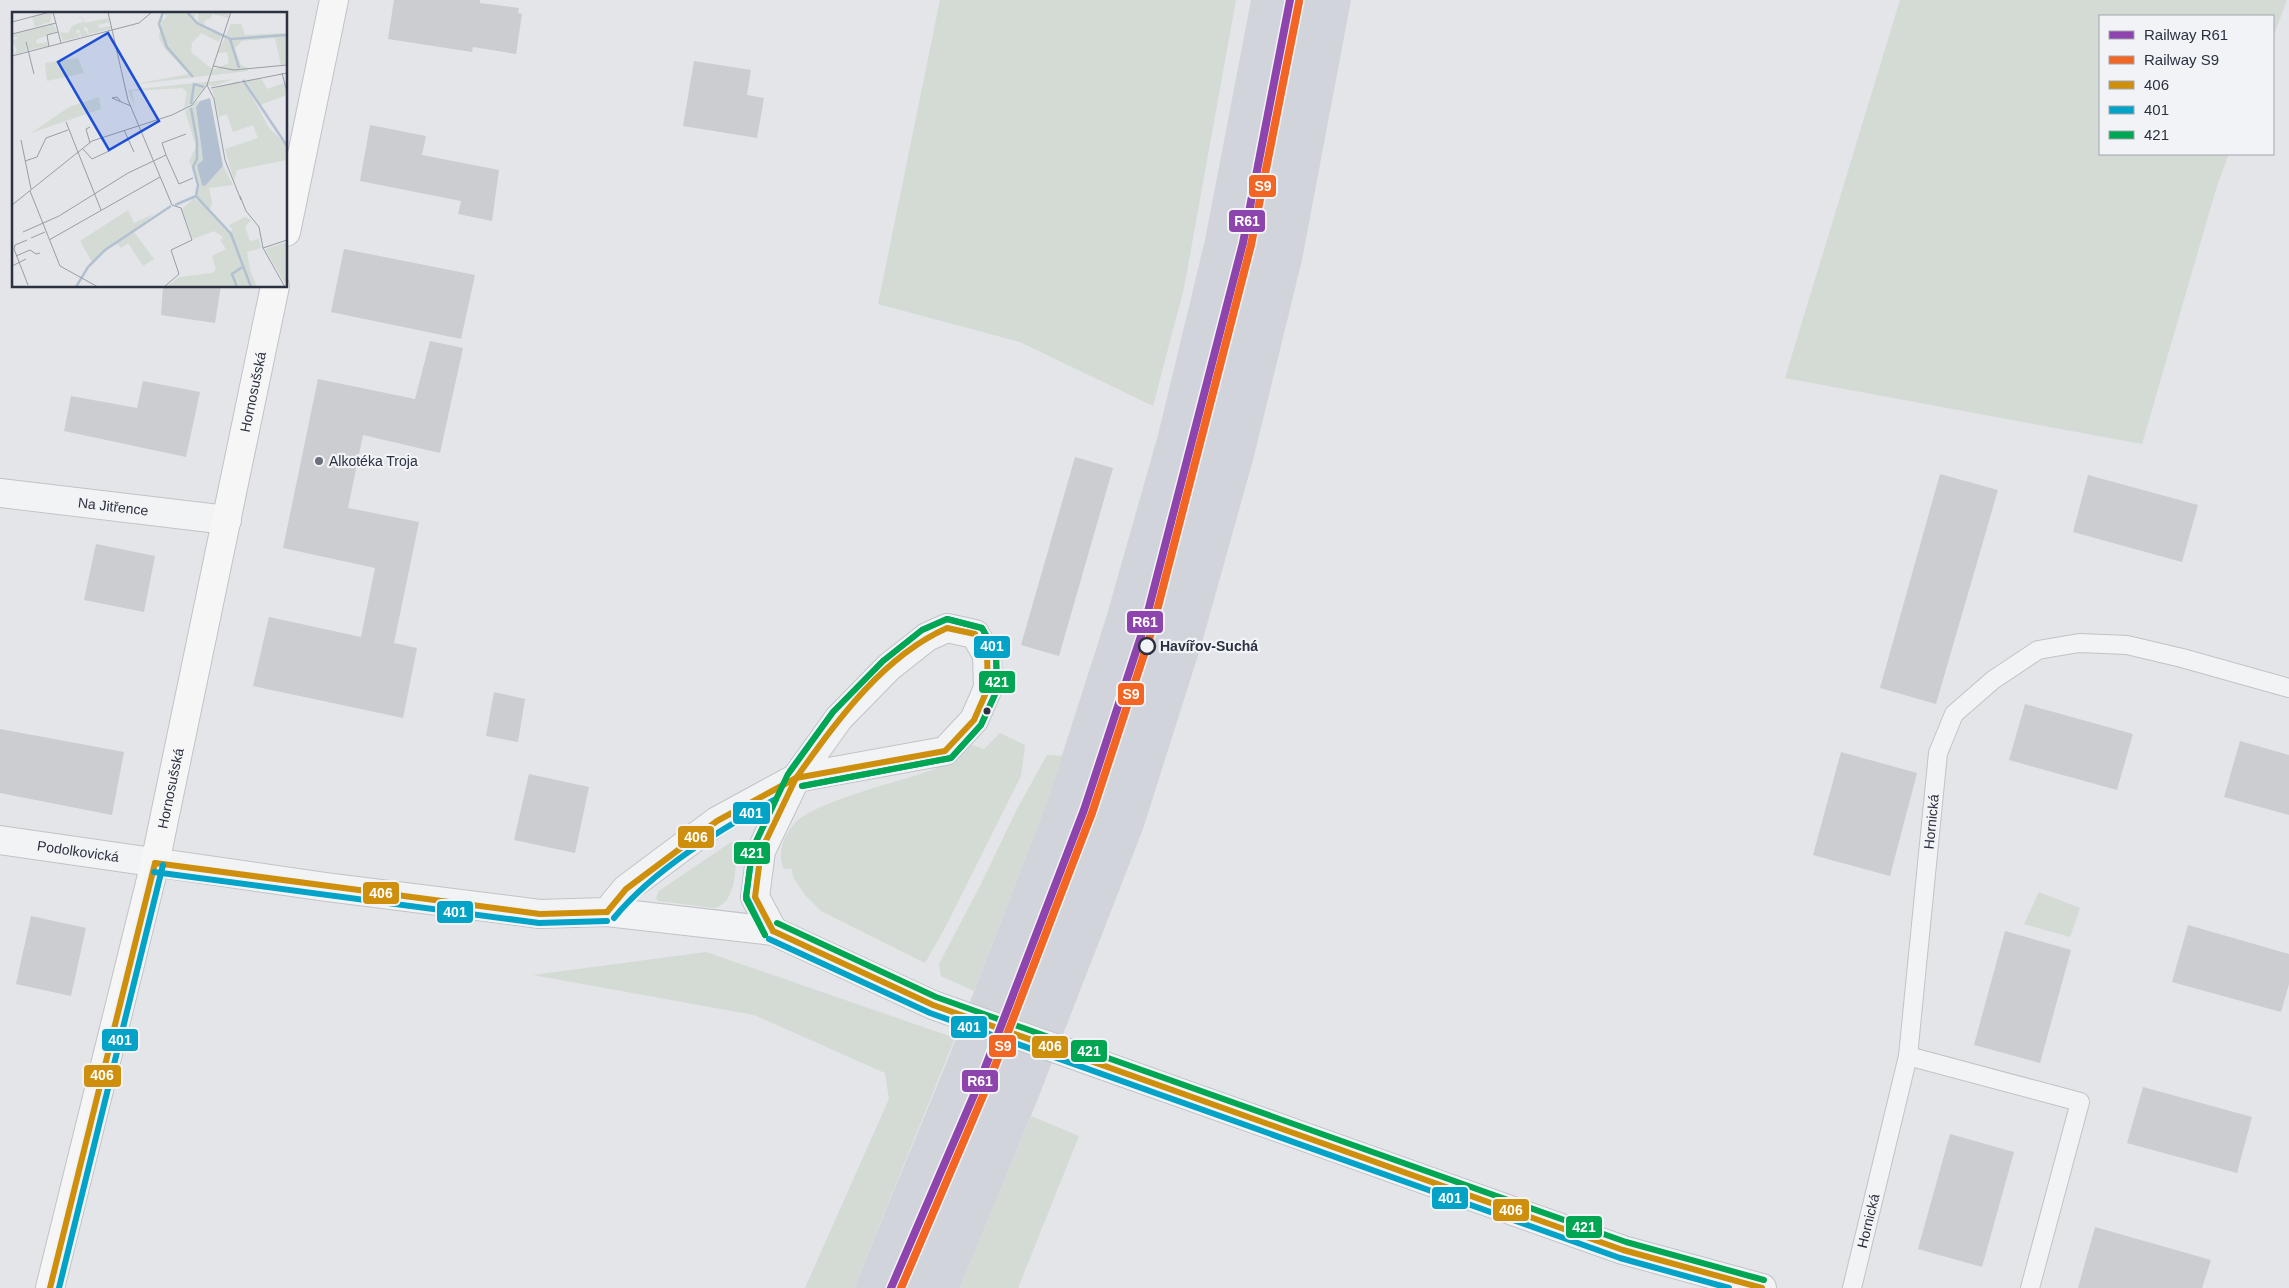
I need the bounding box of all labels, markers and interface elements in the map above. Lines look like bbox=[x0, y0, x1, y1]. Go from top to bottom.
inset map bbox=[12, 12, 288, 288]
legend bbox=[2099, 15, 2274, 155]
text: Railway R61 bbox=[2144, 26, 2228, 43]
text: Railway S9 bbox=[2144, 51, 2219, 68]
text: 406 bbox=[2144, 76, 2169, 93]
text: 401 bbox=[2144, 101, 2169, 118]
text: 421 bbox=[2144, 126, 2169, 143]
line badge: S9 bbox=[1248, 174, 1277, 198]
text: S9 bbox=[1254, 178, 1272, 194]
line badge: R61 bbox=[1228, 209, 1266, 233]
text: R61 bbox=[1234, 213, 1260, 229]
street label: Hornosušská bbox=[237, 350, 269, 434]
place label: Alkotéka Troja bbox=[329, 453, 418, 469]
marker: Alkotéka Troja bbox=[313, 455, 325, 467]
street label: Na Jitřence bbox=[77, 494, 150, 519]
line badge: R61 bbox=[1126, 610, 1164, 634]
text: R61 bbox=[1132, 614, 1158, 630]
line badge: 401 bbox=[973, 635, 1011, 659]
marker: Havířov-Suchá bbox=[1138, 637, 1156, 655]
text: 401 bbox=[980, 638, 1004, 654]
place label: Havířov-Suchá bbox=[1160, 638, 1258, 654]
line badge: 421 bbox=[978, 670, 1016, 694]
text: 421 bbox=[985, 674, 1009, 690]
line badge: S9 bbox=[1117, 682, 1145, 706]
text: S9 bbox=[1122, 686, 1140, 702]
unlabelled marker bbox=[982, 706, 992, 716]
street label: Hornosušská bbox=[154, 747, 187, 830]
street label: Hornická bbox=[1921, 793, 1942, 850]
line badge: 401 bbox=[732, 801, 771, 825]
text: 401 bbox=[739, 805, 763, 821]
line badge: 406 bbox=[677, 825, 715, 849]
text: 406 bbox=[684, 829, 708, 845]
street label: Podolkovická bbox=[36, 837, 120, 865]
line badge: 421 bbox=[733, 841, 771, 865]
text: 421 bbox=[740, 845, 764, 861]
line badge: 406 bbox=[362, 881, 400, 905]
text: 406 bbox=[369, 885, 393, 901]
line badge: 401 bbox=[436, 900, 474, 924]
text: 401 bbox=[443, 904, 467, 920]
line badge: 401 bbox=[950, 1015, 988, 1039]
text: 401 bbox=[957, 1019, 981, 1035]
line badge: 401 bbox=[101, 1028, 139, 1052]
text: 401 bbox=[108, 1032, 132, 1048]
line badge: S9 bbox=[988, 1034, 1017, 1058]
line badge: 406 bbox=[1031, 1035, 1069, 1059]
text: S9 bbox=[994, 1038, 1012, 1054]
text: 406 bbox=[1038, 1038, 1062, 1054]
line badge: 421 bbox=[1070, 1039, 1108, 1063]
text: 421 bbox=[1077, 1043, 1101, 1059]
line badge: 406 bbox=[83, 1064, 122, 1088]
text: 406 bbox=[90, 1067, 114, 1083]
line badge: R61 bbox=[961, 1069, 999, 1093]
text: R61 bbox=[967, 1073, 993, 1089]
line badge: 401 bbox=[1431, 1186, 1469, 1210]
text: 401 bbox=[1438, 1190, 1462, 1206]
street label: Hornická bbox=[1854, 1192, 1883, 1250]
line badge: 406 bbox=[1492, 1198, 1530, 1222]
text: 406 bbox=[1499, 1202, 1523, 1218]
line badge: 421 bbox=[1565, 1215, 1603, 1239]
text: 421 bbox=[1572, 1219, 1596, 1235]

